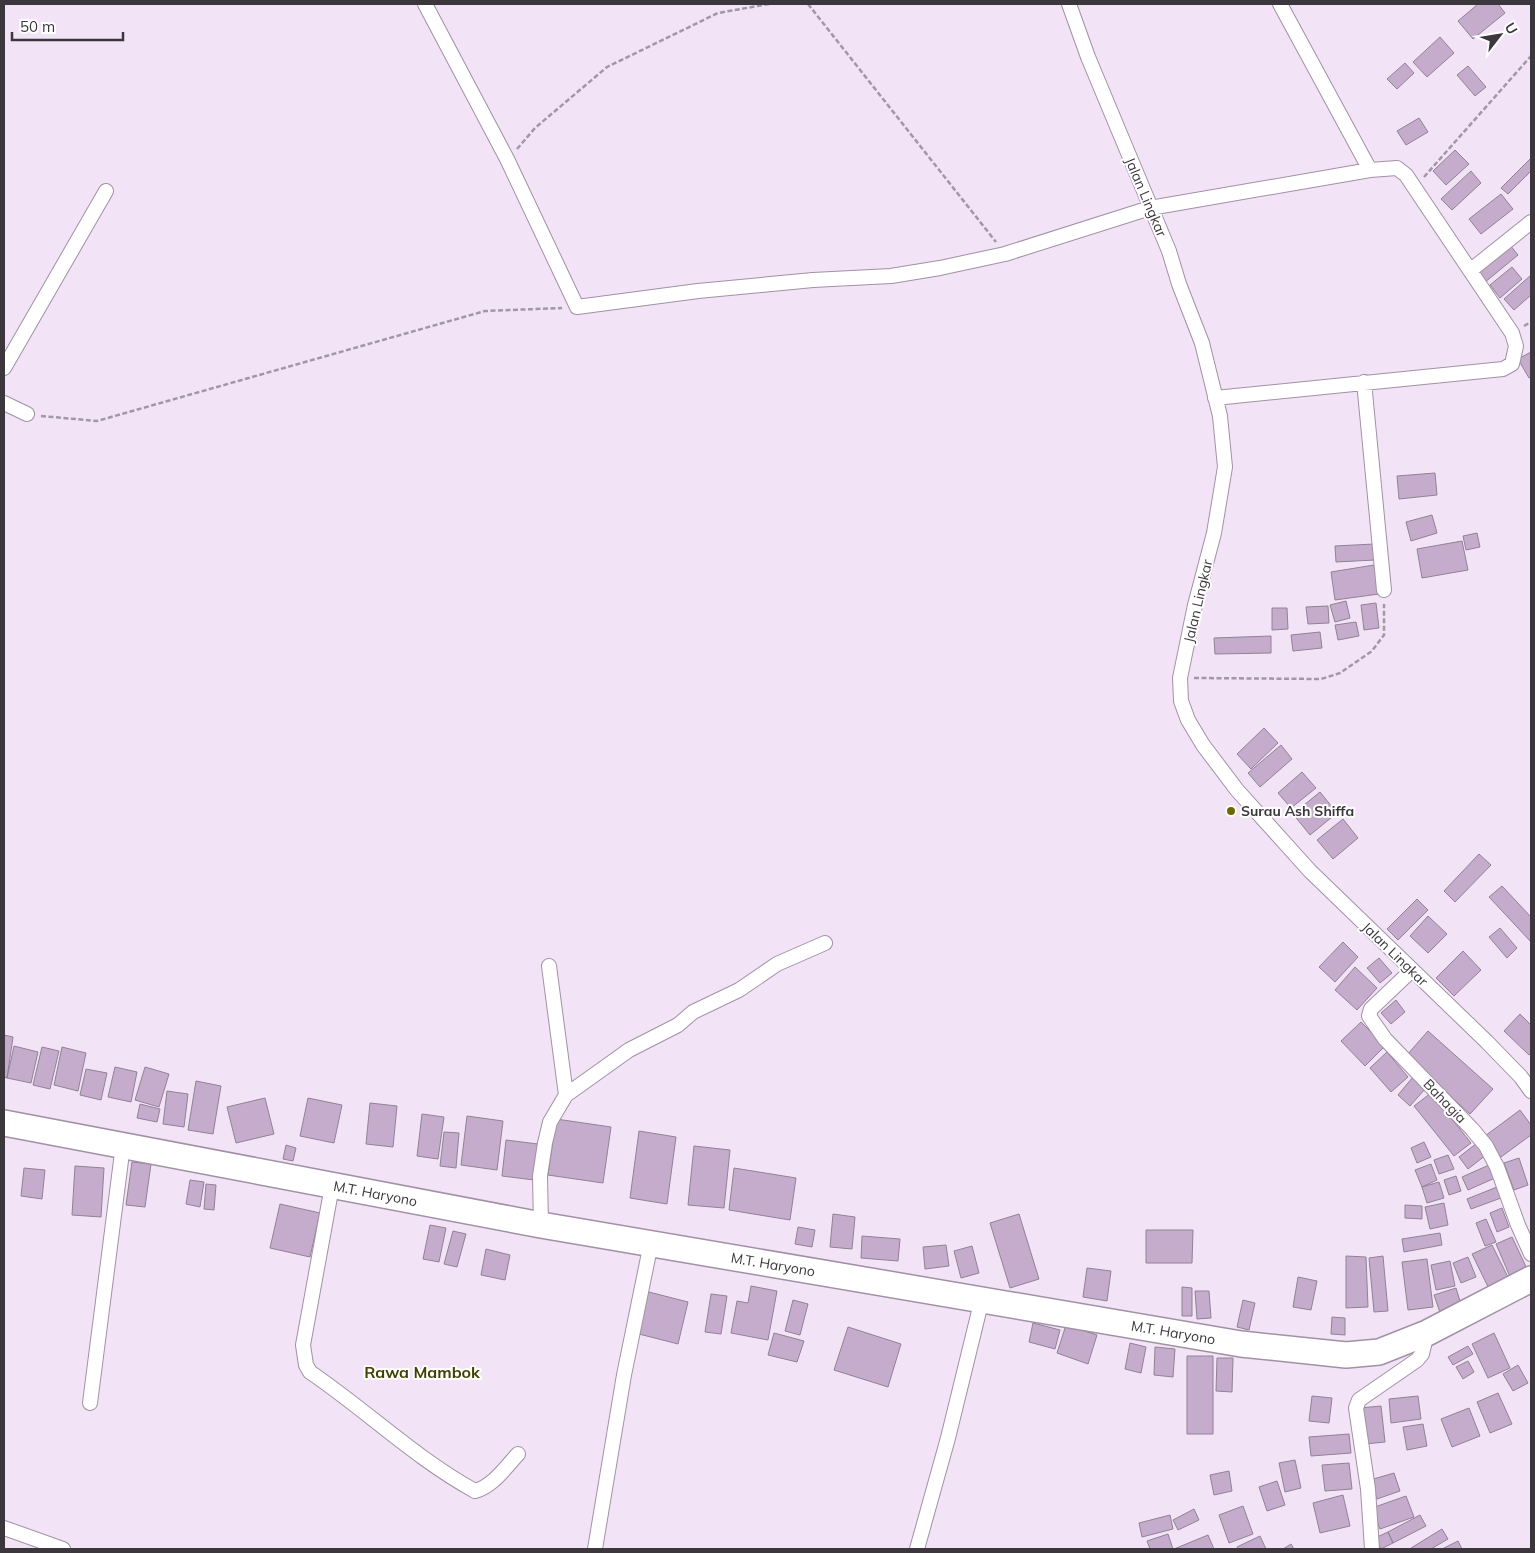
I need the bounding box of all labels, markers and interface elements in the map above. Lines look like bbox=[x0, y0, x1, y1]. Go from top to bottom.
scale bar bbox=[12, 10, 124, 42]
north arrow bbox=[1475, 10, 1525, 60]
text: 50 m bbox=[20, 17, 55, 36]
text: U bbox=[1501, 19, 1522, 37]
street label: Jalan Lingkar bbox=[1121, 154, 1171, 240]
street label: Jalan Lingkar bbox=[1180, 557, 1217, 644]
place label: Surau Ash Shiffa bbox=[1241, 802, 1354, 820]
marker: Surau Ash Shiffa bbox=[1225, 805, 1237, 817]
street label: Jalan Lingkar bbox=[1358, 918, 1432, 991]
street label: Bahagia bbox=[1420, 1075, 1470, 1127]
street label: M.T. Haryono bbox=[332, 1177, 419, 1210]
street label: M.T. Haryono bbox=[730, 1248, 817, 1280]
street label: M.T. Haryono bbox=[1130, 1316, 1217, 1348]
district label: Rawa Mambok bbox=[364, 1362, 481, 1382]

